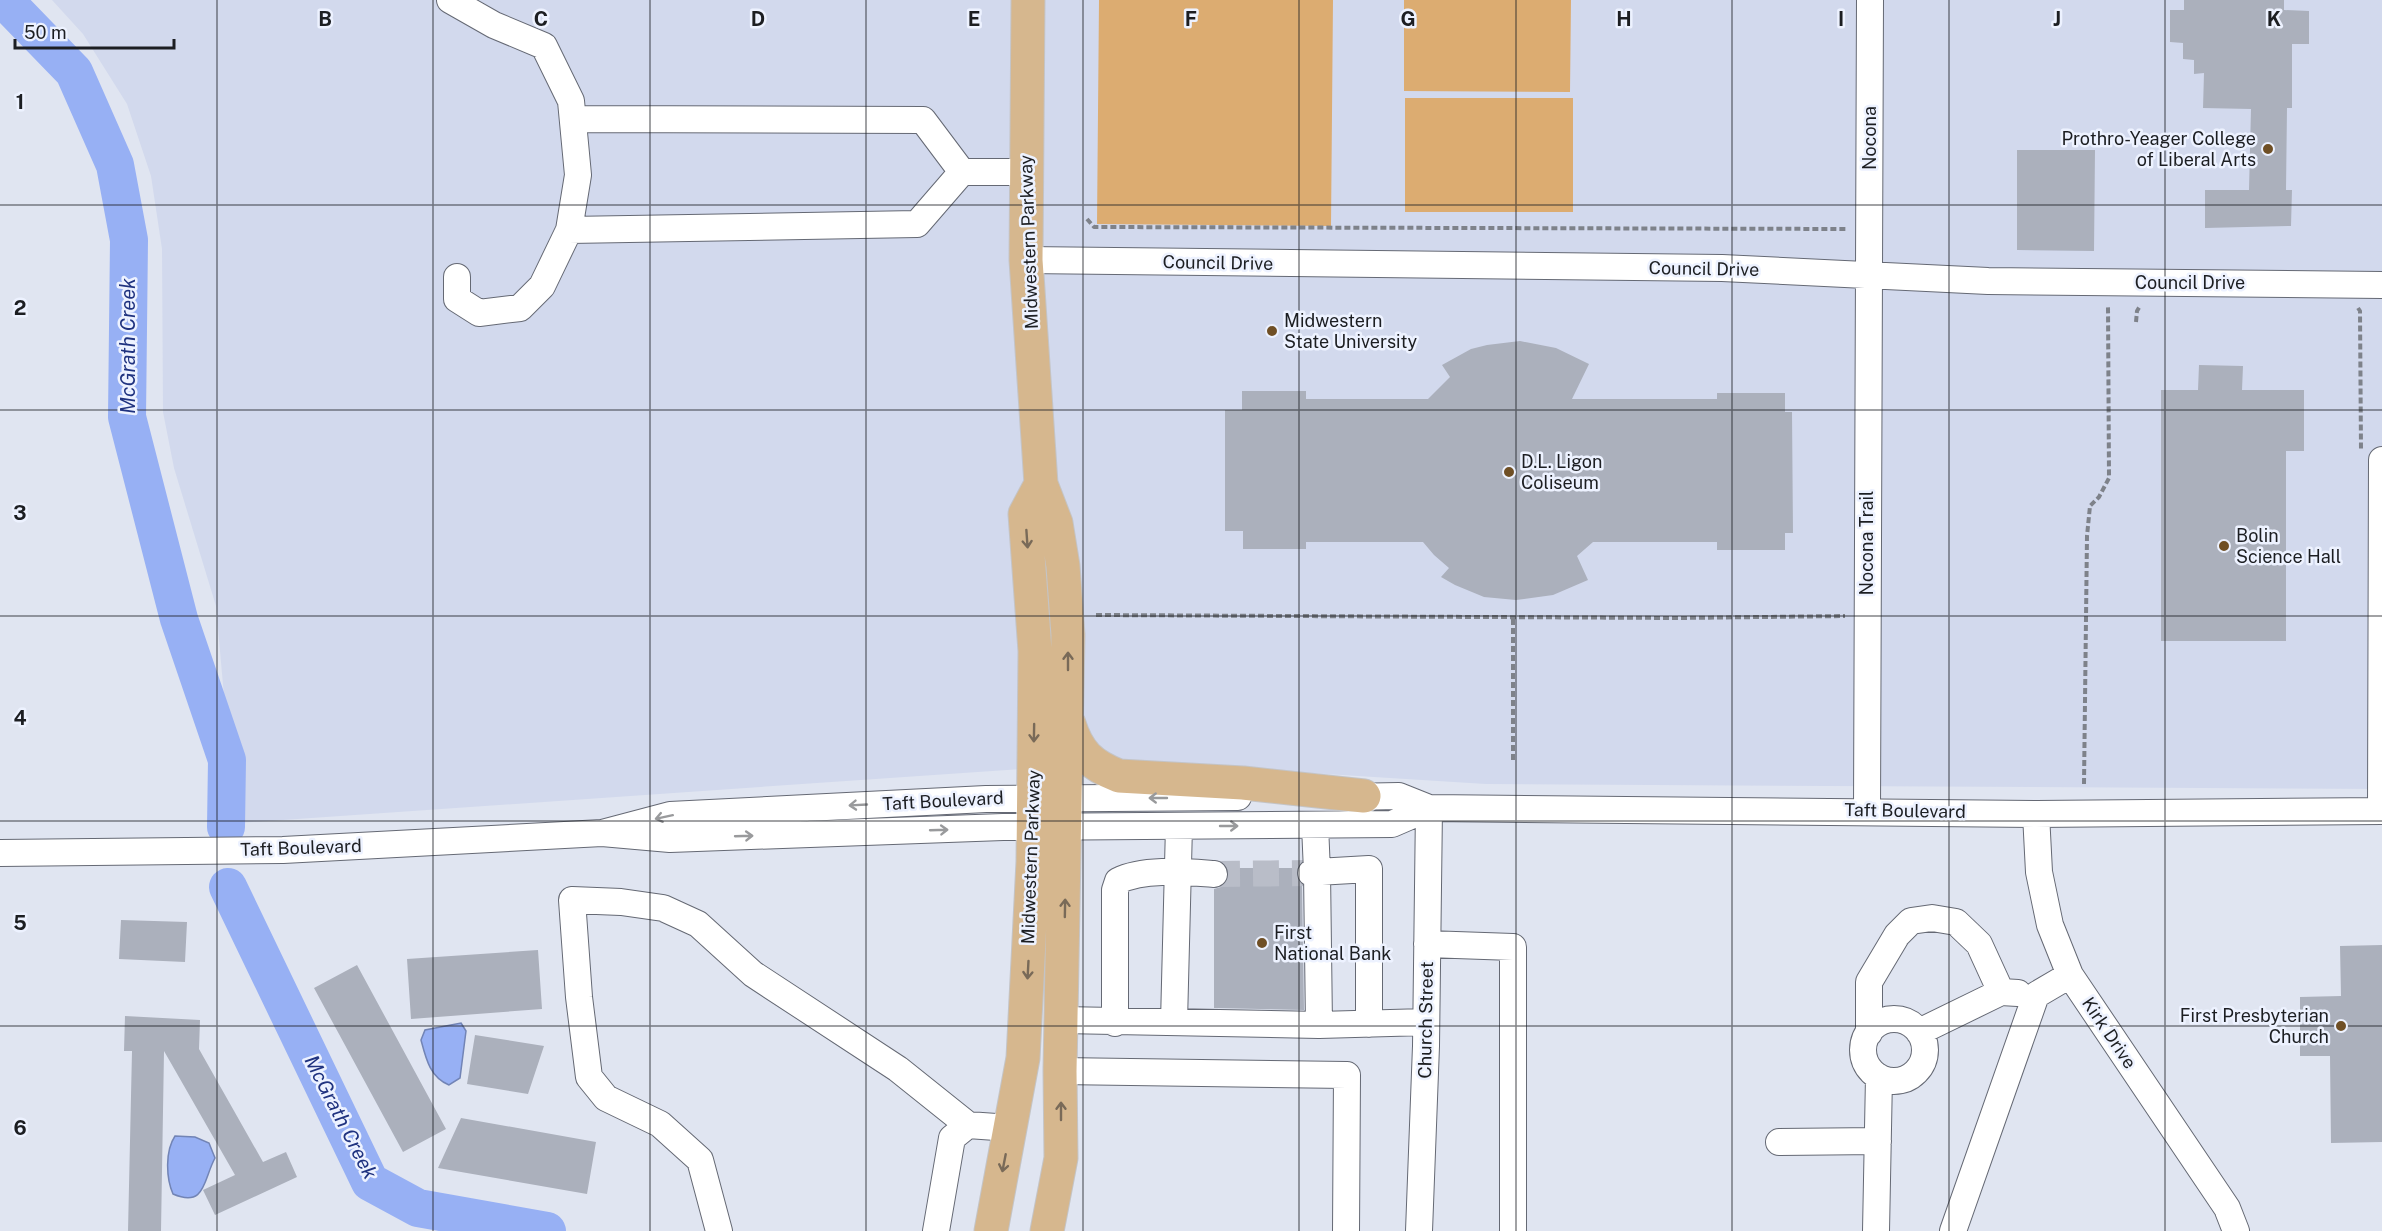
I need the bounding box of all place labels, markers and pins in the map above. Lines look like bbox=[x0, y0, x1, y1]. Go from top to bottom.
place label: Prothro-Yeager College of Liberal Arts bbox=[2062, 128, 2256, 170]
marker: Prothro-Yeager College of Liberal Arts bbox=[2261, 142, 2275, 156]
place label: Midwestern State University bbox=[1284, 310, 1418, 352]
marker: Midwestern State University bbox=[1265, 324, 1279, 338]
place label: D.L. Ligon Coliseum bbox=[1521, 451, 1602, 493]
marker: D.L. Ligon Coliseum bbox=[1502, 465, 1516, 479]
place label: Bolin Science Hall bbox=[2236, 525, 2341, 567]
marker: Bolin Science Hall bbox=[2217, 539, 2231, 553]
place label: First National Bank bbox=[1274, 922, 1391, 964]
marker: First National Bank bbox=[1255, 936, 1269, 950]
place label: First Presbyterian Church bbox=[2180, 1005, 2329, 1047]
marker: First Presbyterian Church bbox=[2334, 1019, 2348, 1033]

